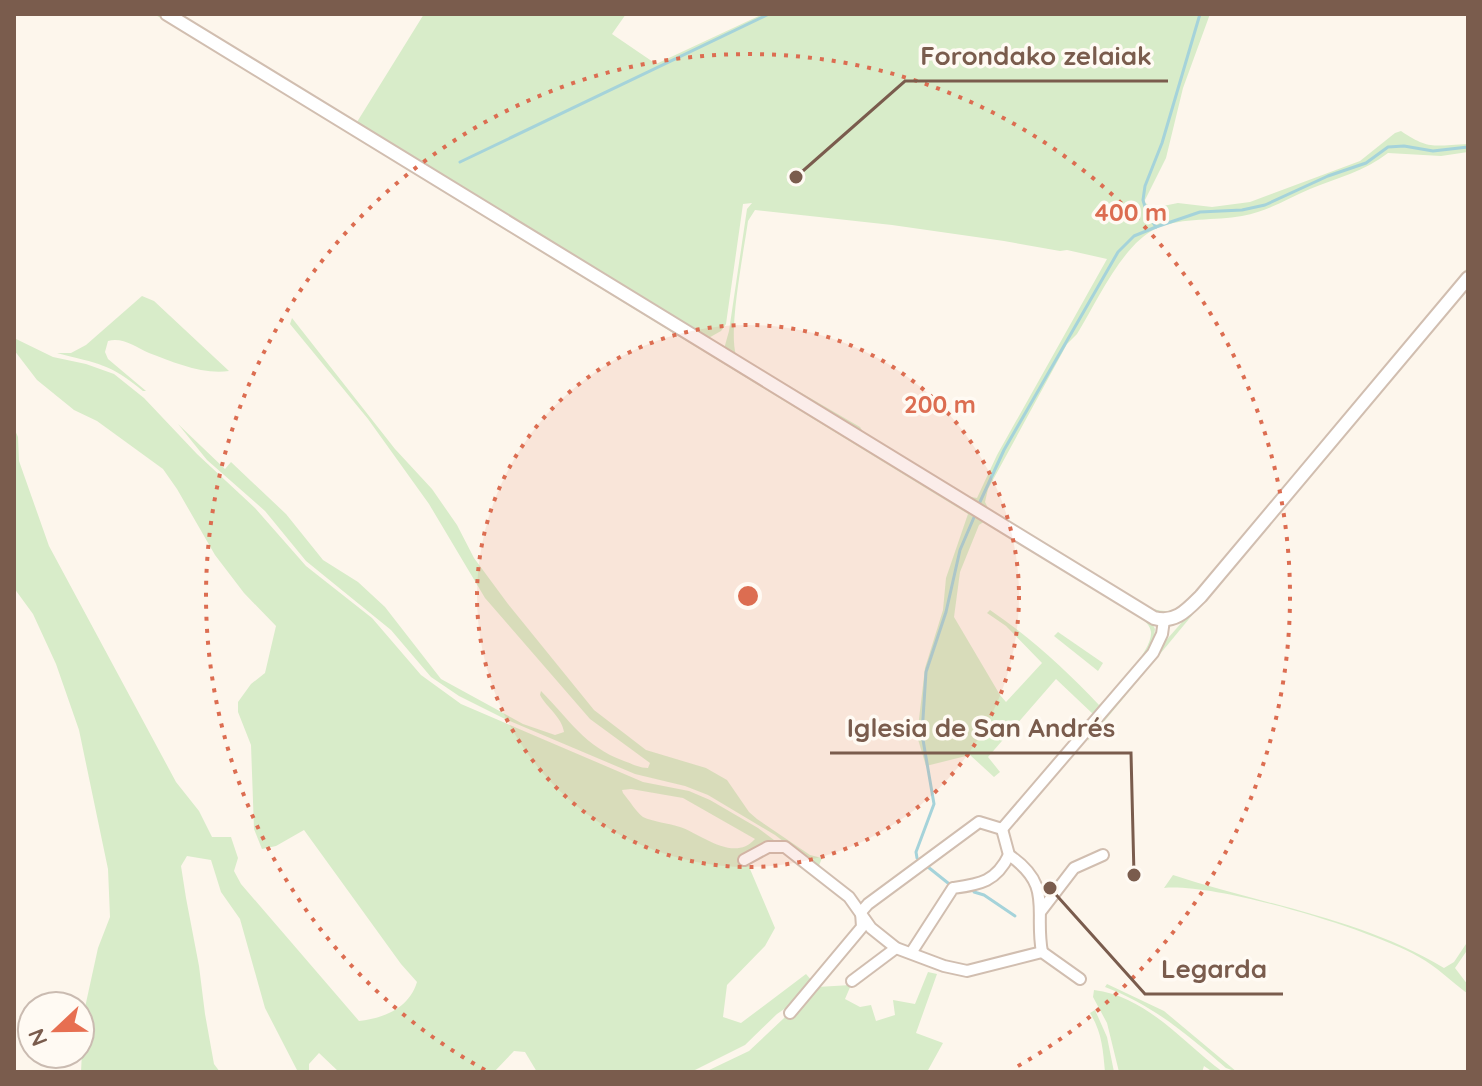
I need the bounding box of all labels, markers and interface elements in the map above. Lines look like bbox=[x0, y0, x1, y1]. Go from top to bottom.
callout: Forondako zelaiak bbox=[905, 31, 1168, 81]
text: Forondako zelaiak bbox=[920, 39, 1152, 72]
text: 400 m bbox=[1095, 197, 1167, 227]
text: 200 m bbox=[904, 389, 976, 419]
centre of rings bbox=[734, 582, 762, 610]
callout: Iglesia de San Andrés bbox=[830, 703, 1131, 753]
text: Iglesia de San Andrés bbox=[847, 711, 1115, 744]
callout: Legarda bbox=[1145, 944, 1283, 994]
text: Legarda bbox=[1161, 952, 1267, 985]
north arrow bbox=[16, 990, 96, 1070]
text: N bbox=[21, 1025, 53, 1050]

